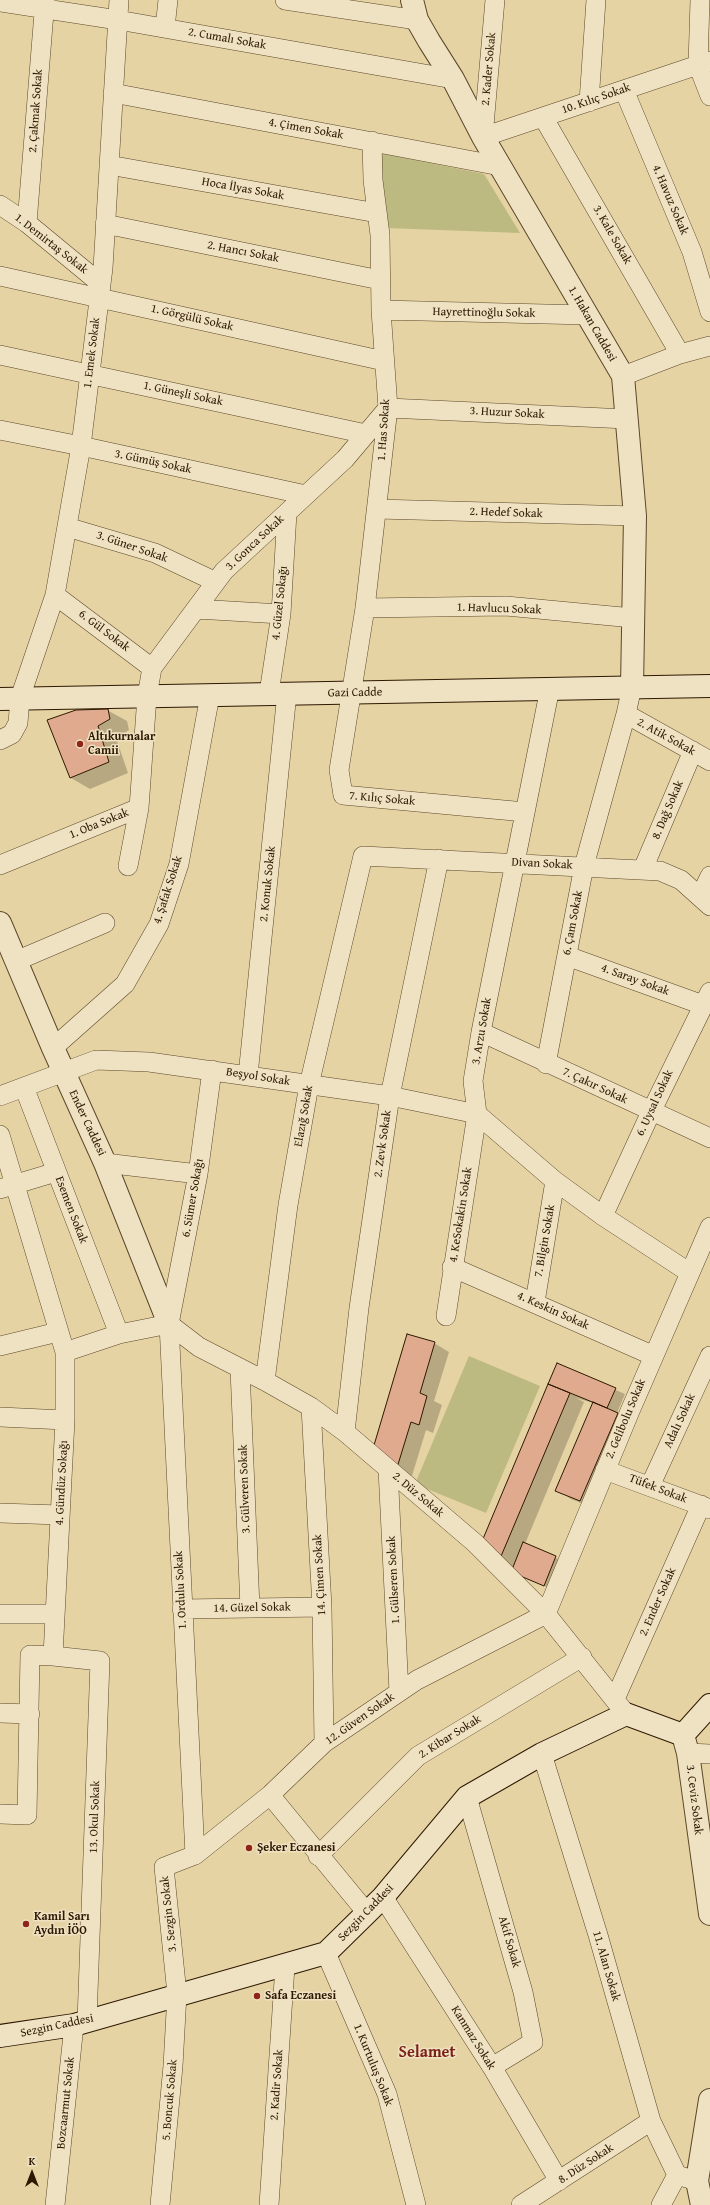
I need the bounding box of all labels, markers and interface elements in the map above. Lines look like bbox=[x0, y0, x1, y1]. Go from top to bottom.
street label: 2. Cumalı Sokak bbox=[187, 25, 267, 53]
street label: 2. Kader Sokak bbox=[479, 32, 499, 106]
street label: 2. Çakmak Sokak bbox=[26, 69, 46, 153]
street label: 10. Kılıç Sokak bbox=[560, 80, 632, 118]
street label: 4. Çimen Sokak bbox=[267, 115, 345, 143]
street label: 4. Havuz Sokak bbox=[649, 163, 691, 237]
street label: Hoca İlyas Sokak bbox=[201, 175, 285, 203]
street label: 3. Kale Sokak bbox=[589, 203, 635, 267]
street label: 1. Demirtaş Sokak bbox=[11, 211, 91, 277]
street label: 2. Hancı Sokak bbox=[206, 238, 280, 266]
street label: 1. Hakan Caddesi bbox=[565, 284, 619, 364]
street label: 1. Görgülü Sokak bbox=[149, 302, 235, 334]
street label: Hayrettinoğlu Sokak bbox=[432, 305, 536, 321]
street label: 1. Emek Sokak bbox=[81, 317, 103, 389]
street label: 1. Güneşli Sokak bbox=[142, 379, 224, 409]
street label: 1. Has Sokak bbox=[375, 398, 393, 462]
street label: 3. Huzur Sokak bbox=[469, 404, 545, 422]
street label: 3. Gümüş Sokak bbox=[113, 447, 193, 477]
street label: 2. Hedef Sokak bbox=[469, 505, 543, 521]
street label: 3. Gonca Sokak bbox=[223, 512, 287, 574]
street label: 3. Güner Sokak bbox=[94, 528, 170, 566]
street label: 4. Güzel Sokağı bbox=[269, 565, 291, 641]
street label: 1. Havlucu Sokak bbox=[456, 600, 542, 618]
street label: 6. Gül Sokak bbox=[75, 607, 133, 655]
street label: Gazi Cadde bbox=[328, 685, 382, 701]
street label: 2. Atik Sokak bbox=[634, 715, 698, 759]
place label: Altıkurnalar Camii bbox=[88, 730, 156, 758]
marker: Altıkurnalar Camii bbox=[75, 739, 85, 749]
street label: 8. Dağ Sokak bbox=[649, 778, 687, 842]
street label: 7. Kılıç Sokak bbox=[348, 789, 416, 809]
street label: 1. Oba Sokak bbox=[67, 806, 131, 842]
street label: 2. Konuk Sokak bbox=[257, 845, 279, 923]
street label: 4. Şafak Sokak bbox=[150, 854, 186, 926]
street label: Divan Sokak bbox=[511, 855, 573, 873]
street label: 6. Çam Sokak bbox=[560, 889, 586, 957]
street label: 4. Saray Sokak bbox=[599, 961, 671, 999]
street label: 3. Arzu Sokak bbox=[469, 996, 495, 1066]
street label: Beşyol Sokak bbox=[225, 1065, 291, 1089]
street label: 7. Çakır Sokak bbox=[560, 1065, 630, 1107]
street label: 6. Uysal Sokak bbox=[633, 1068, 677, 1138]
street label: Elazığ Sokak bbox=[292, 1084, 316, 1148]
street label: Ender Caddesi bbox=[65, 1088, 109, 1158]
street label: 2. Zevk Sokak bbox=[371, 1109, 395, 1179]
street label: 6. Sümer Sokağı bbox=[179, 1157, 207, 1239]
street label: 4. KeSokakin Sokak bbox=[446, 1166, 476, 1264]
street label: Esemen Sokak bbox=[52, 1174, 90, 1246]
street label: 7. Bilgin Sokak bbox=[532, 1204, 558, 1278]
street label: 4. Keskin Sokak bbox=[515, 1289, 591, 1333]
street label: 2. Gelibolu Sokak bbox=[603, 1377, 649, 1461]
street label: Adalı Sokak bbox=[661, 1391, 699, 1451]
street label: 4. Gündüz Sokağı bbox=[53, 1440, 71, 1526]
street label: 3. Gülveren Sokak bbox=[236, 1444, 254, 1534]
street label: 2. Düz Sokak bbox=[389, 1469, 447, 1521]
street label: Tüfek Sokak bbox=[627, 1471, 689, 1507]
street label: 14. Çimen Sokak bbox=[311, 1534, 329, 1616]
street label: 1. Gülseren Sokak bbox=[384, 1536, 404, 1624]
street label: 1. Ordulu Sokak bbox=[172, 1550, 190, 1630]
street label: 2. Ender Sokak bbox=[636, 1565, 680, 1639]
street label: 14. Güzel Sokak bbox=[213, 1600, 291, 1616]
street label: 12. Güven Sokak bbox=[323, 1690, 397, 1748]
street label: 2. Kibar Sokak bbox=[416, 1712, 484, 1762]
street label: 3. Ceviz Sokak bbox=[683, 1764, 705, 1836]
street label: 13. Okul Sokak bbox=[87, 1780, 103, 1854]
place label: Şeker Eczanesi bbox=[257, 1841, 336, 1855]
marker: Şeker Eczanesi bbox=[244, 1843, 254, 1853]
street label: 3. Sezgin Sokak bbox=[158, 1875, 180, 1953]
street label: Sezgin Caddesi bbox=[335, 1881, 397, 1945]
place label: Kamil Sarı Aydın İÖO bbox=[34, 1910, 90, 1938]
street label: Akif Sokak bbox=[495, 1915, 523, 1969]
marker: Kamil Sarı Aydın İÖO bbox=[21, 1919, 31, 1929]
street label: 11. Alan Sokak bbox=[589, 1929, 623, 2003]
place label: Safa Eczanesi bbox=[265, 1989, 336, 2003]
marker: Safa Eczanesi bbox=[252, 1991, 262, 2001]
street label: Kanmaz Sokak bbox=[448, 2003, 498, 2073]
street label: Sezgin Caddesi bbox=[19, 2011, 95, 2041]
street label: 1. Kurtuluş Sokak bbox=[350, 2022, 396, 2108]
district label: Selamet bbox=[398, 2043, 456, 2063]
street label: 2. Kadir Sokak bbox=[267, 2049, 287, 2121]
street label: Bozcaarmut Sokak bbox=[54, 2056, 78, 2150]
street label: 5. Boncuk Sokak bbox=[159, 2059, 181, 2141]
street label: 8. Düz Sokak bbox=[556, 2141, 616, 2187]
north arrow bbox=[12, 2153, 52, 2193]
text: K bbox=[29, 2153, 35, 2169]

